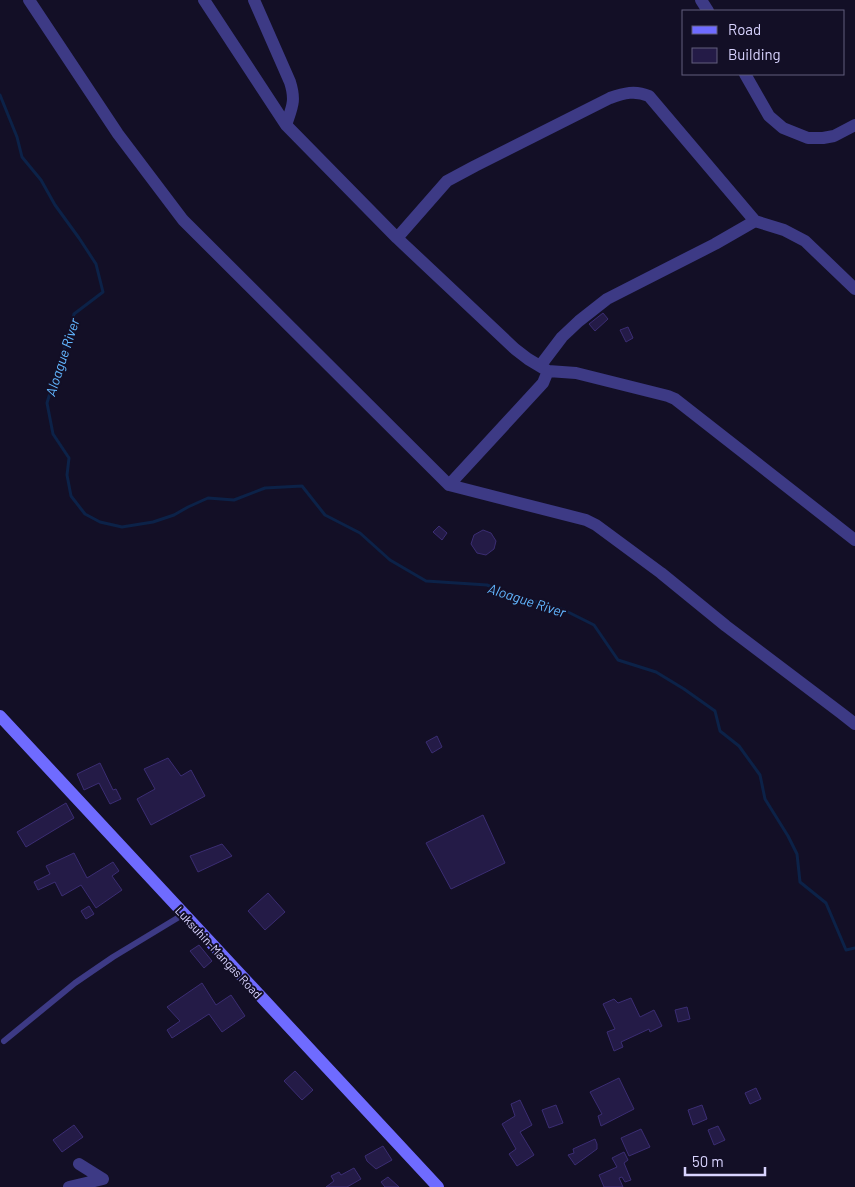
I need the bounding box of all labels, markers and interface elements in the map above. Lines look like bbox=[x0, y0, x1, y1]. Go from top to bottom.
legend bbox=[682, 10, 845, 75]
text: Road bbox=[728, 20, 761, 38]
text: Building bbox=[728, 45, 781, 63]
water label: Aloague River bbox=[41, 315, 83, 398]
water label: Aloague River bbox=[486, 579, 569, 621]
street label: Luksuhin-Mangas Road bbox=[173, 903, 265, 1001]
scale bar bbox=[685, 1144, 765, 1176]
text: 50 m bbox=[692, 1152, 724, 1170]

